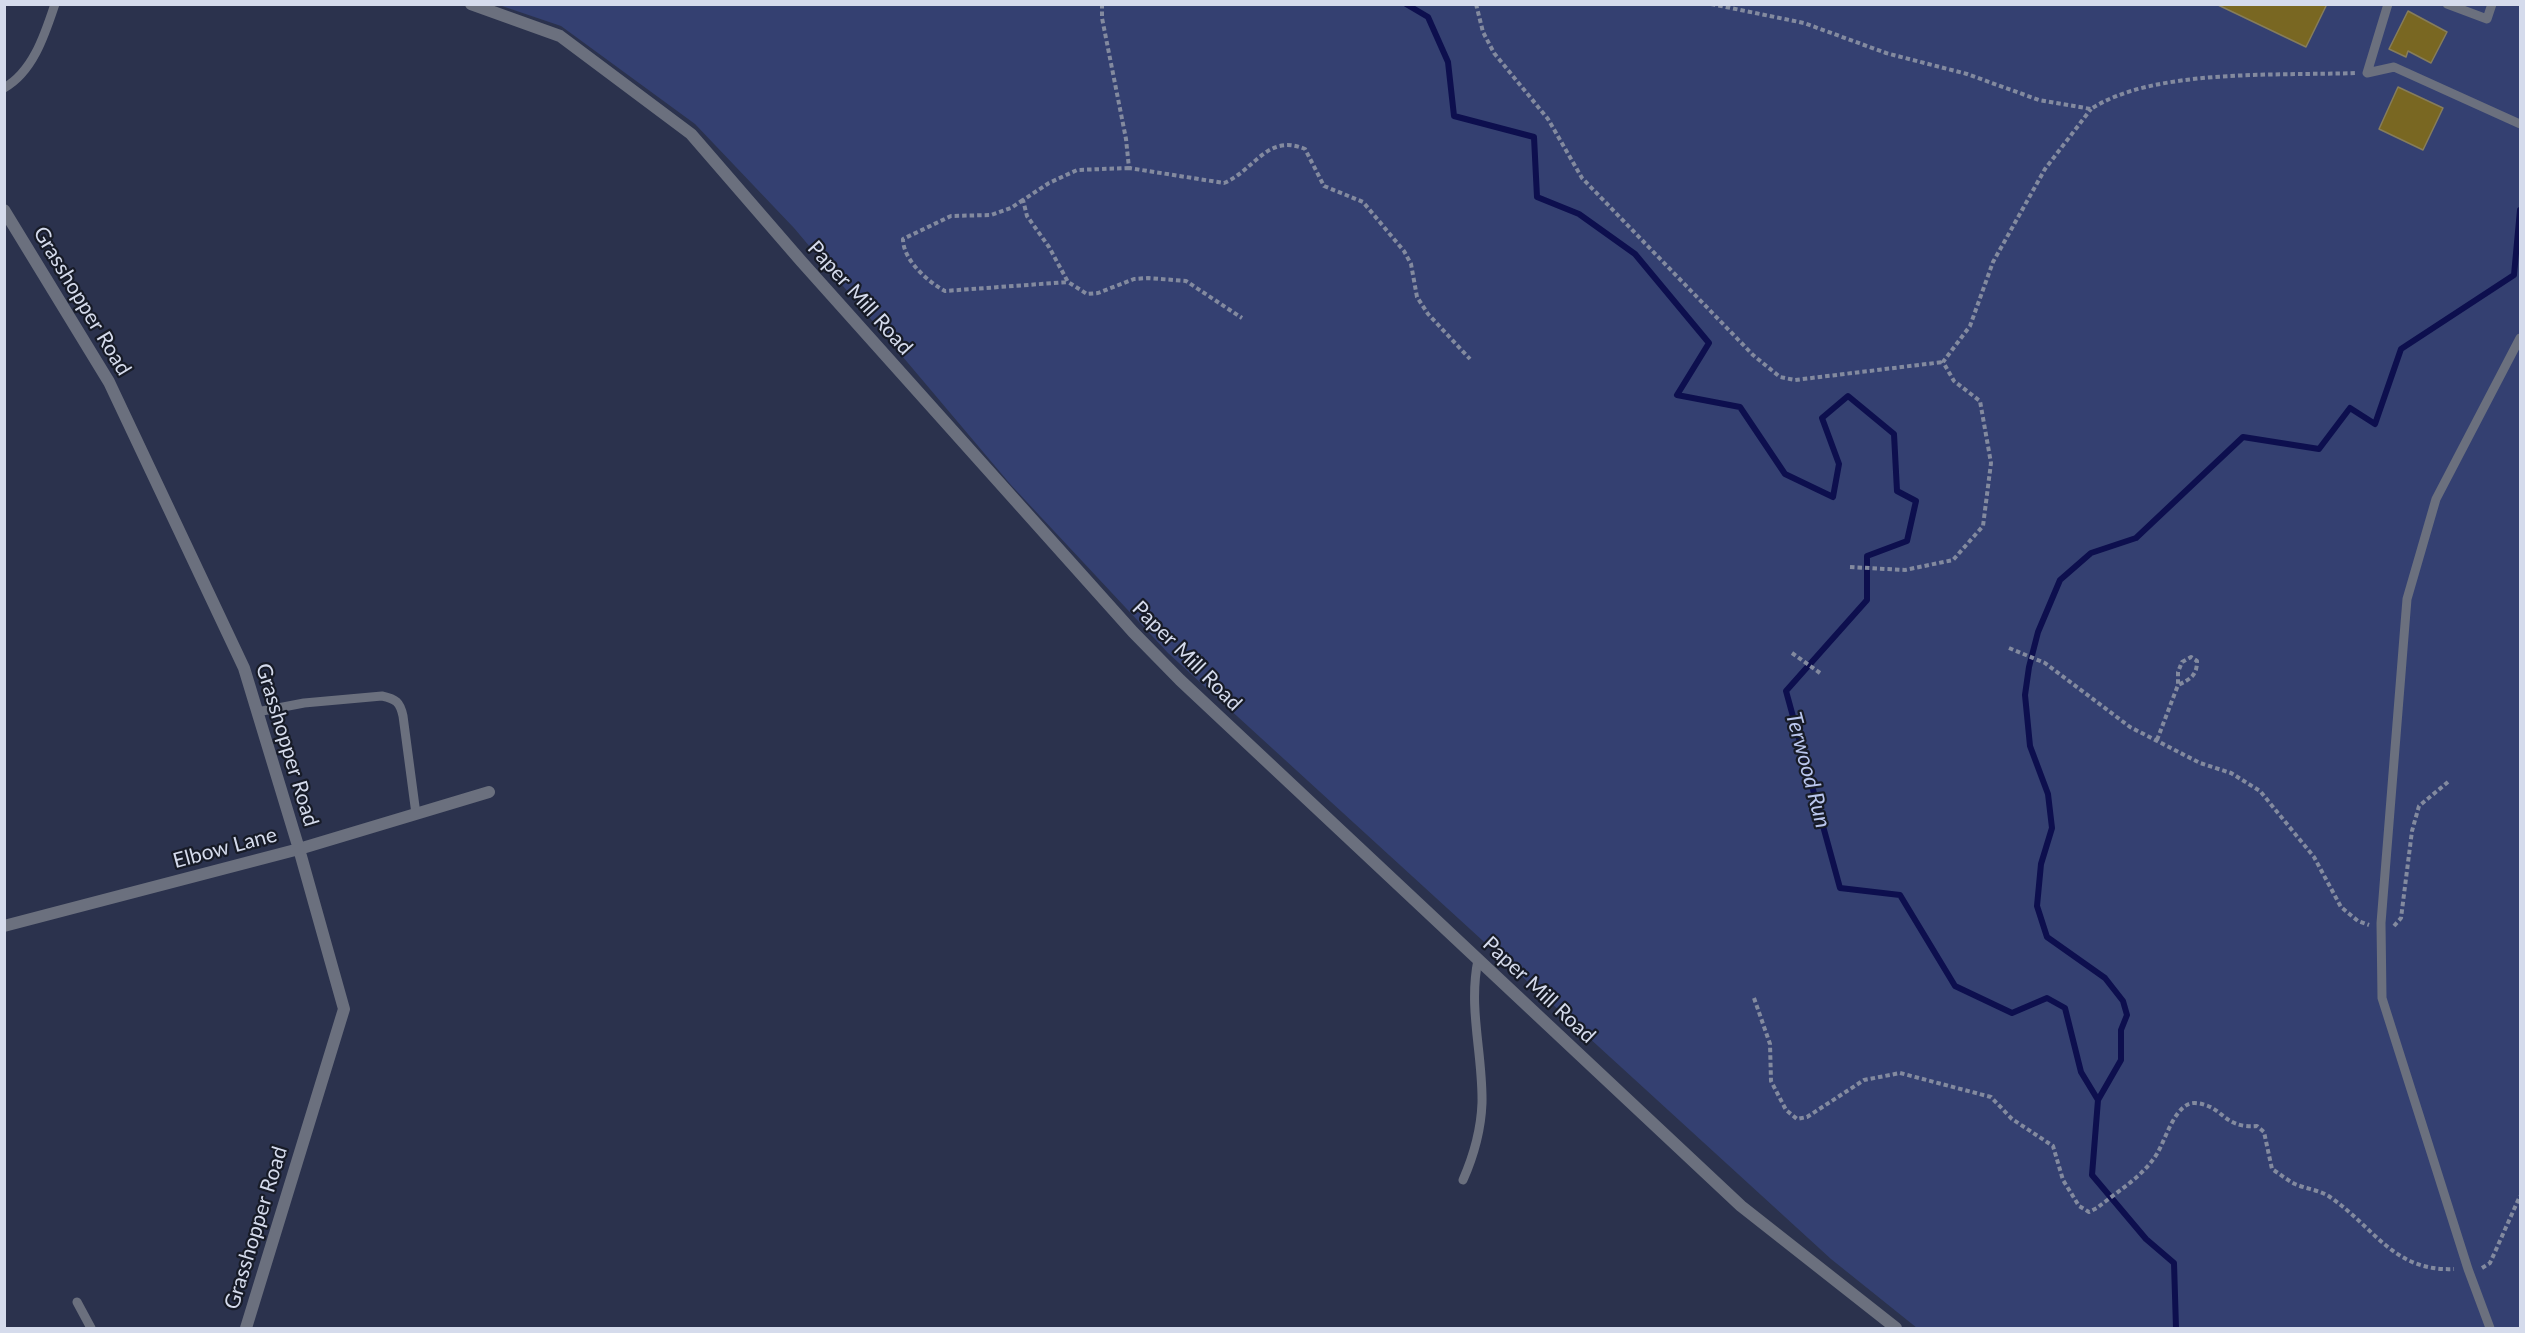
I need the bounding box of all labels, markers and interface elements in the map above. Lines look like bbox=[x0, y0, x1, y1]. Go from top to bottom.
street label: Grasshopper Road bbox=[28, 222, 136, 380]
street label: Paper Mill Road bbox=[802, 236, 918, 360]
street label: Paper Mill Road bbox=[1127, 596, 1247, 716]
street label: Grasshopper Road bbox=[250, 660, 324, 830]
water label: Terwood Run bbox=[1780, 709, 1836, 831]
street label: Elbow Lane bbox=[170, 822, 280, 874]
street label: Paper Mill Road bbox=[1477, 931, 1601, 1049]
street label: Grasshopper Road bbox=[219, 1143, 293, 1313]

